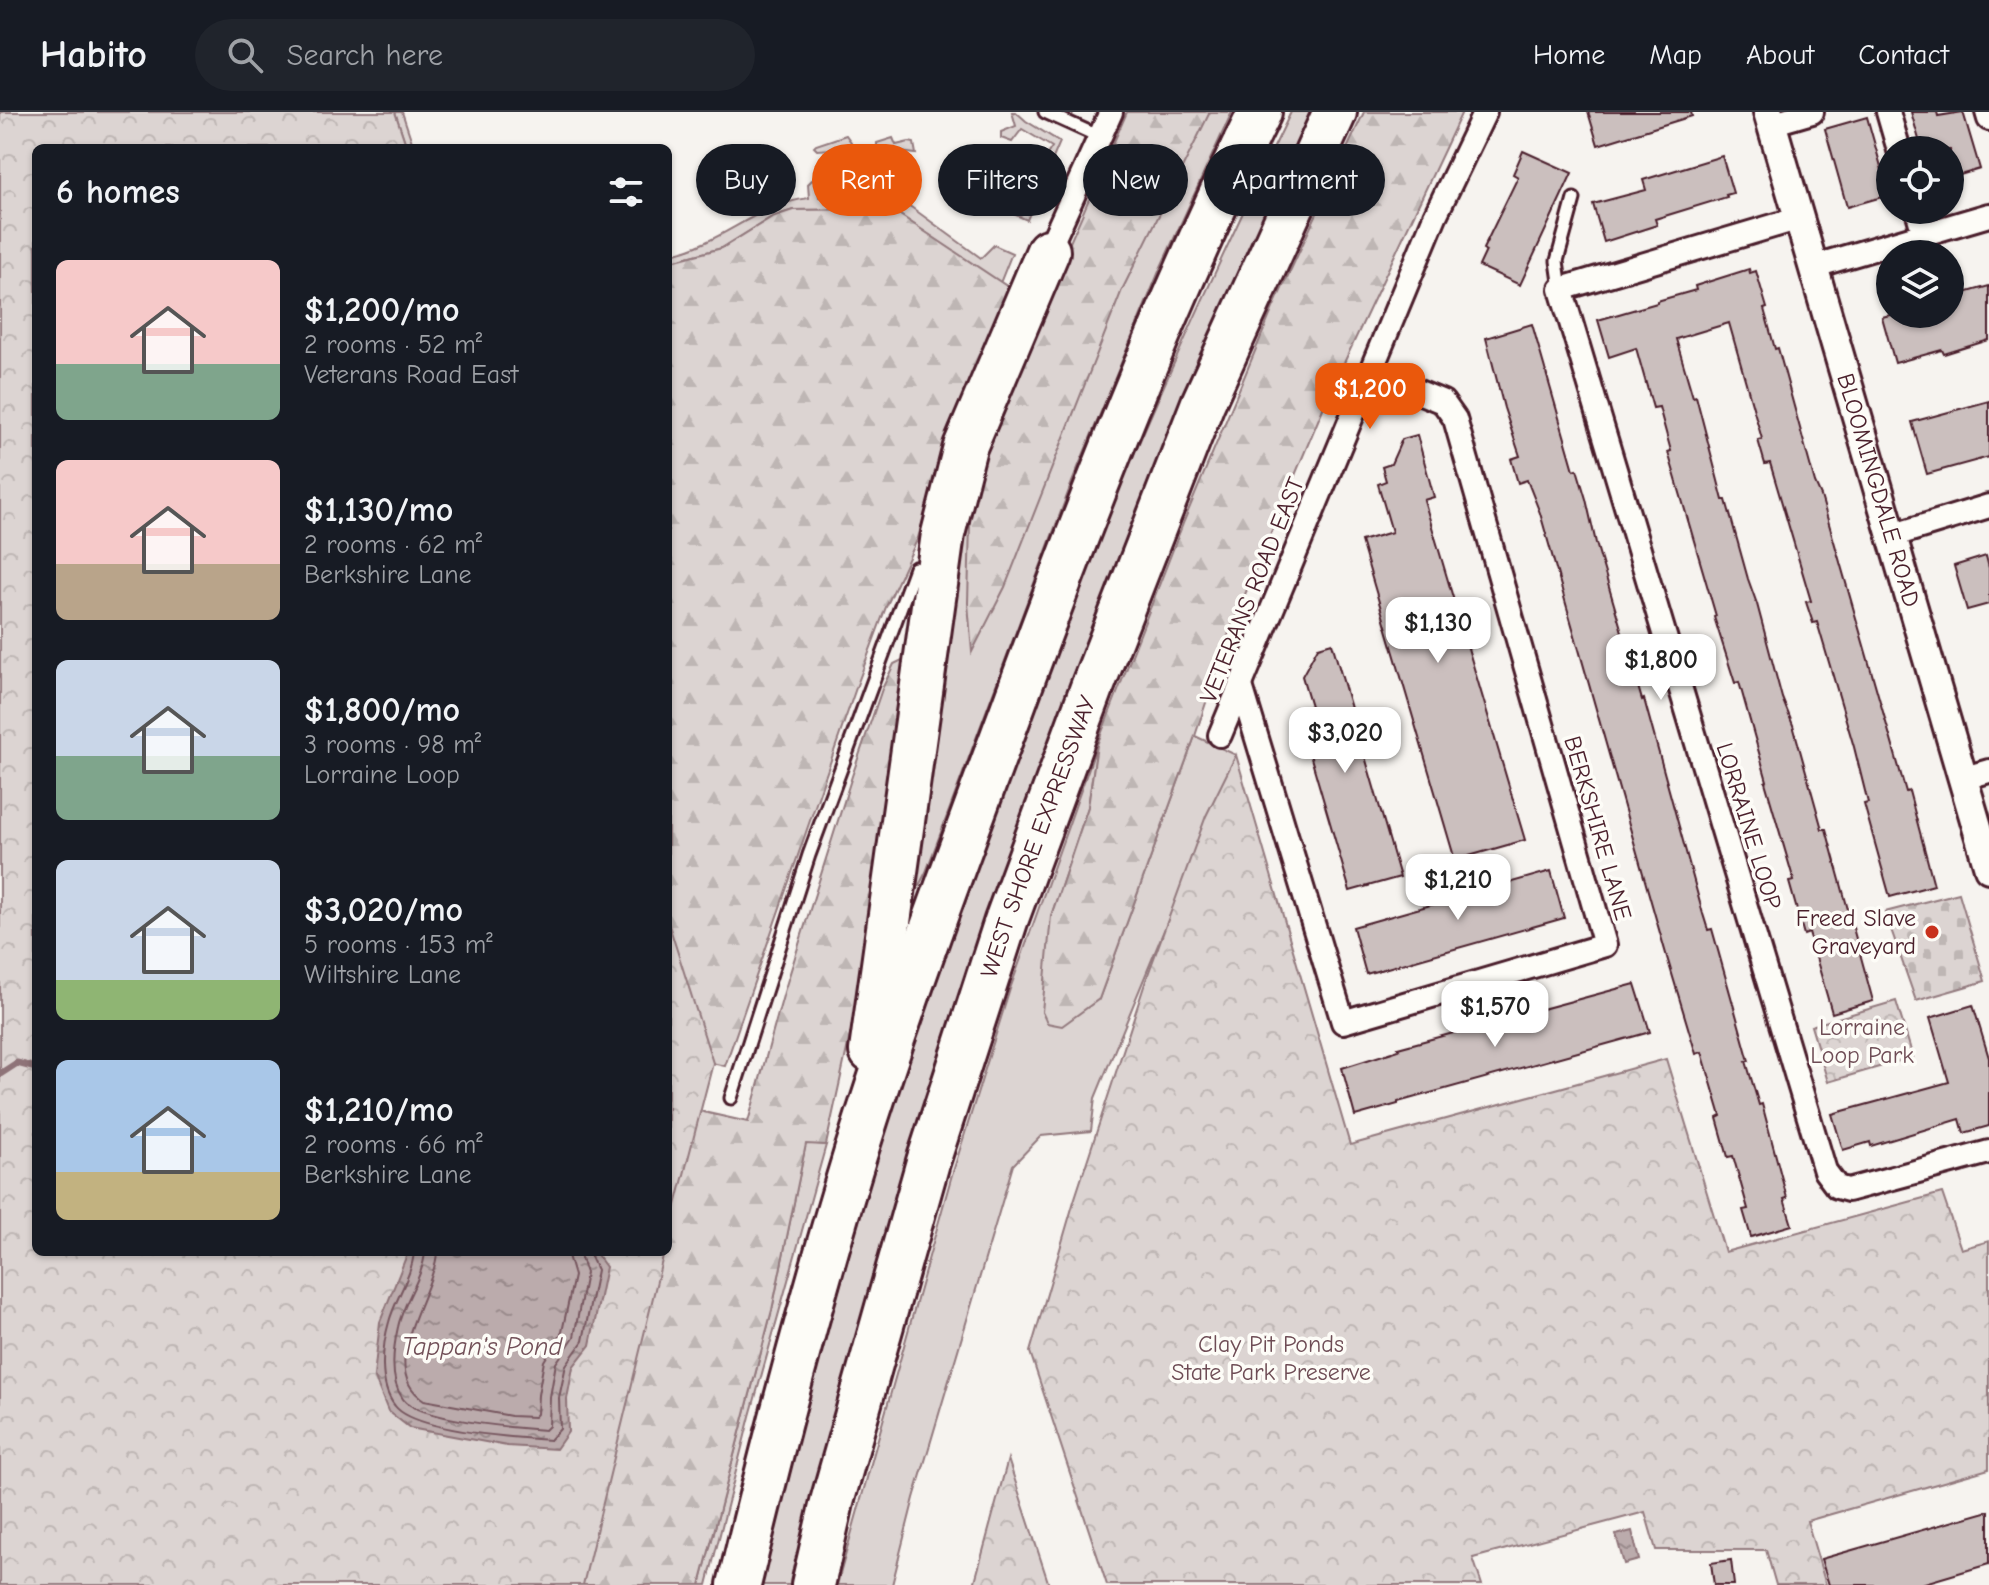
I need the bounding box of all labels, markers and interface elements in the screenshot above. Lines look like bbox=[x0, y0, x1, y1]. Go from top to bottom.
search box bbox=[195, 19, 755, 91]
text: Habito bbox=[40, 33, 147, 77]
icon: search bbox=[223, 33, 267, 77]
text: Search here bbox=[287, 38, 443, 73]
text: Home bbox=[1533, 39, 1605, 71]
text: Map bbox=[1649, 39, 1702, 71]
text: About bbox=[1746, 39, 1814, 71]
text: Contact bbox=[1858, 39, 1949, 71]
map controls bbox=[1876, 136, 1964, 328]
button: locate bbox=[1876, 136, 1964, 224]
chip: Buy bbox=[696, 144, 796, 216]
chip: Rent bbox=[812, 144, 922, 216]
chip: Filters bbox=[938, 144, 1067, 216]
chip: New bbox=[1083, 144, 1188, 216]
chip: Apartment bbox=[1204, 144, 1385, 216]
icon: filters bbox=[604, 170, 648, 214]
text: 6 homes bbox=[56, 172, 180, 212]
button: layers bbox=[1876, 240, 1964, 328]
text: $1,200/mo bbox=[304, 290, 460, 330]
icon: home bbox=[120, 292, 216, 388]
text: 2 rooms · 52 m² bbox=[304, 330, 482, 360]
text: Veterans Road East bbox=[304, 360, 518, 390]
pin: $1,200 bbox=[1305, 363, 1435, 431]
street label: BLOOMINGDALE ROAD bbox=[1831, 370, 1926, 610]
text: $1,200 bbox=[1333, 374, 1407, 404]
street label: VETERANS ROAD EAST bbox=[1194, 473, 1310, 707]
text: $1,130/mo bbox=[304, 490, 453, 530]
icon: home bbox=[120, 492, 216, 588]
text: 2 rooms · 62 m² bbox=[304, 530, 482, 560]
text: Berkshire Lane bbox=[304, 560, 472, 590]
pin: $1,130 bbox=[1373, 597, 1503, 665]
text: $1,130 bbox=[1404, 608, 1472, 638]
pin: $1,800 bbox=[1596, 634, 1726, 702]
text: $1,800 bbox=[1624, 645, 1698, 675]
text: $1,800/mo bbox=[304, 690, 460, 730]
street label: WEST SHORE EXPRESSWAY bbox=[975, 691, 1102, 981]
icon: home bbox=[120, 692, 216, 788]
pin: $3,020 bbox=[1280, 707, 1410, 775]
text: $3,020 bbox=[1307, 718, 1383, 748]
text: 3 rooms · 98 m² bbox=[304, 730, 481, 760]
street label: BERKSHIRE LANE bbox=[1558, 733, 1638, 923]
street label: LORRAINE LOOP bbox=[1710, 739, 1788, 913]
text: Lorraine Loop bbox=[304, 760, 460, 790]
pin: $1,210 bbox=[1393, 854, 1523, 922]
text: $1,210 bbox=[1424, 865, 1492, 895]
text: $3,020/mo bbox=[304, 890, 463, 930]
icon: home bbox=[120, 892, 216, 988]
place label: Freed Slave Graveyard bbox=[1796, 904, 1916, 960]
marker: Freed Slave Graveyard bbox=[1923, 923, 1941, 941]
text: 5 rooms · 153 m² bbox=[304, 930, 493, 960]
text: Wiltshire Lane bbox=[304, 960, 461, 990]
pin: $1,570 bbox=[1430, 981, 1560, 1049]
text: $1,570 bbox=[1459, 992, 1531, 1022]
park label: Lorraine Loop Park bbox=[1810, 1013, 1914, 1069]
text: $1,210/mo bbox=[304, 1090, 454, 1130]
icon: home bbox=[120, 1092, 216, 1188]
text: 2 rooms · 66 m² bbox=[304, 1130, 483, 1160]
text: Berkshire Lane bbox=[304, 1160, 472, 1190]
park label: Clay Pit Ponds State Park Preserve bbox=[1171, 1330, 1371, 1386]
water label: Tappan's Pond bbox=[402, 1332, 564, 1362]

